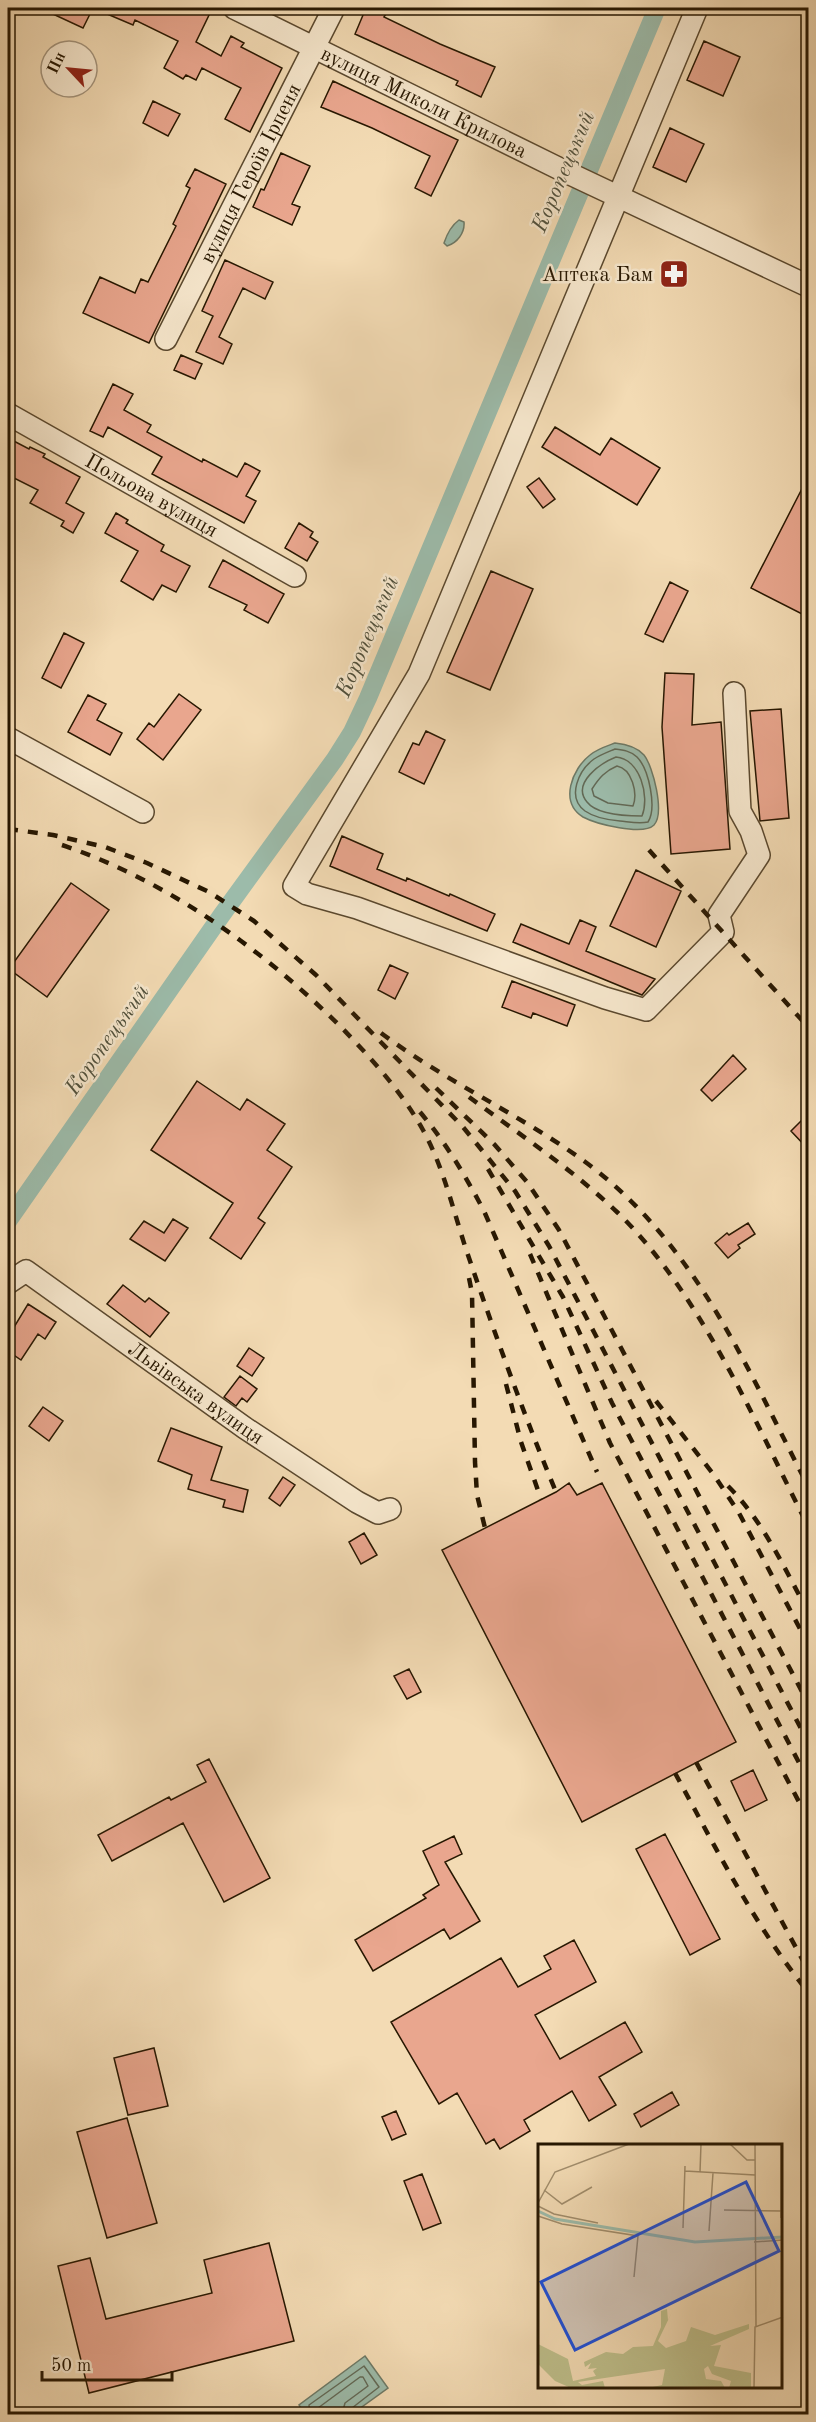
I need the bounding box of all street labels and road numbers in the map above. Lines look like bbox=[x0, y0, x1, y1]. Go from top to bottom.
street label: вулиця Миколи Крилова bbox=[317, 44, 530, 163]
street label: вулиця Героїв Ірпеня bbox=[197, 81, 306, 267]
street label: Польова вулиця bbox=[81, 451, 221, 542]
street label: Львівська вулиця bbox=[124, 1339, 267, 1449]

